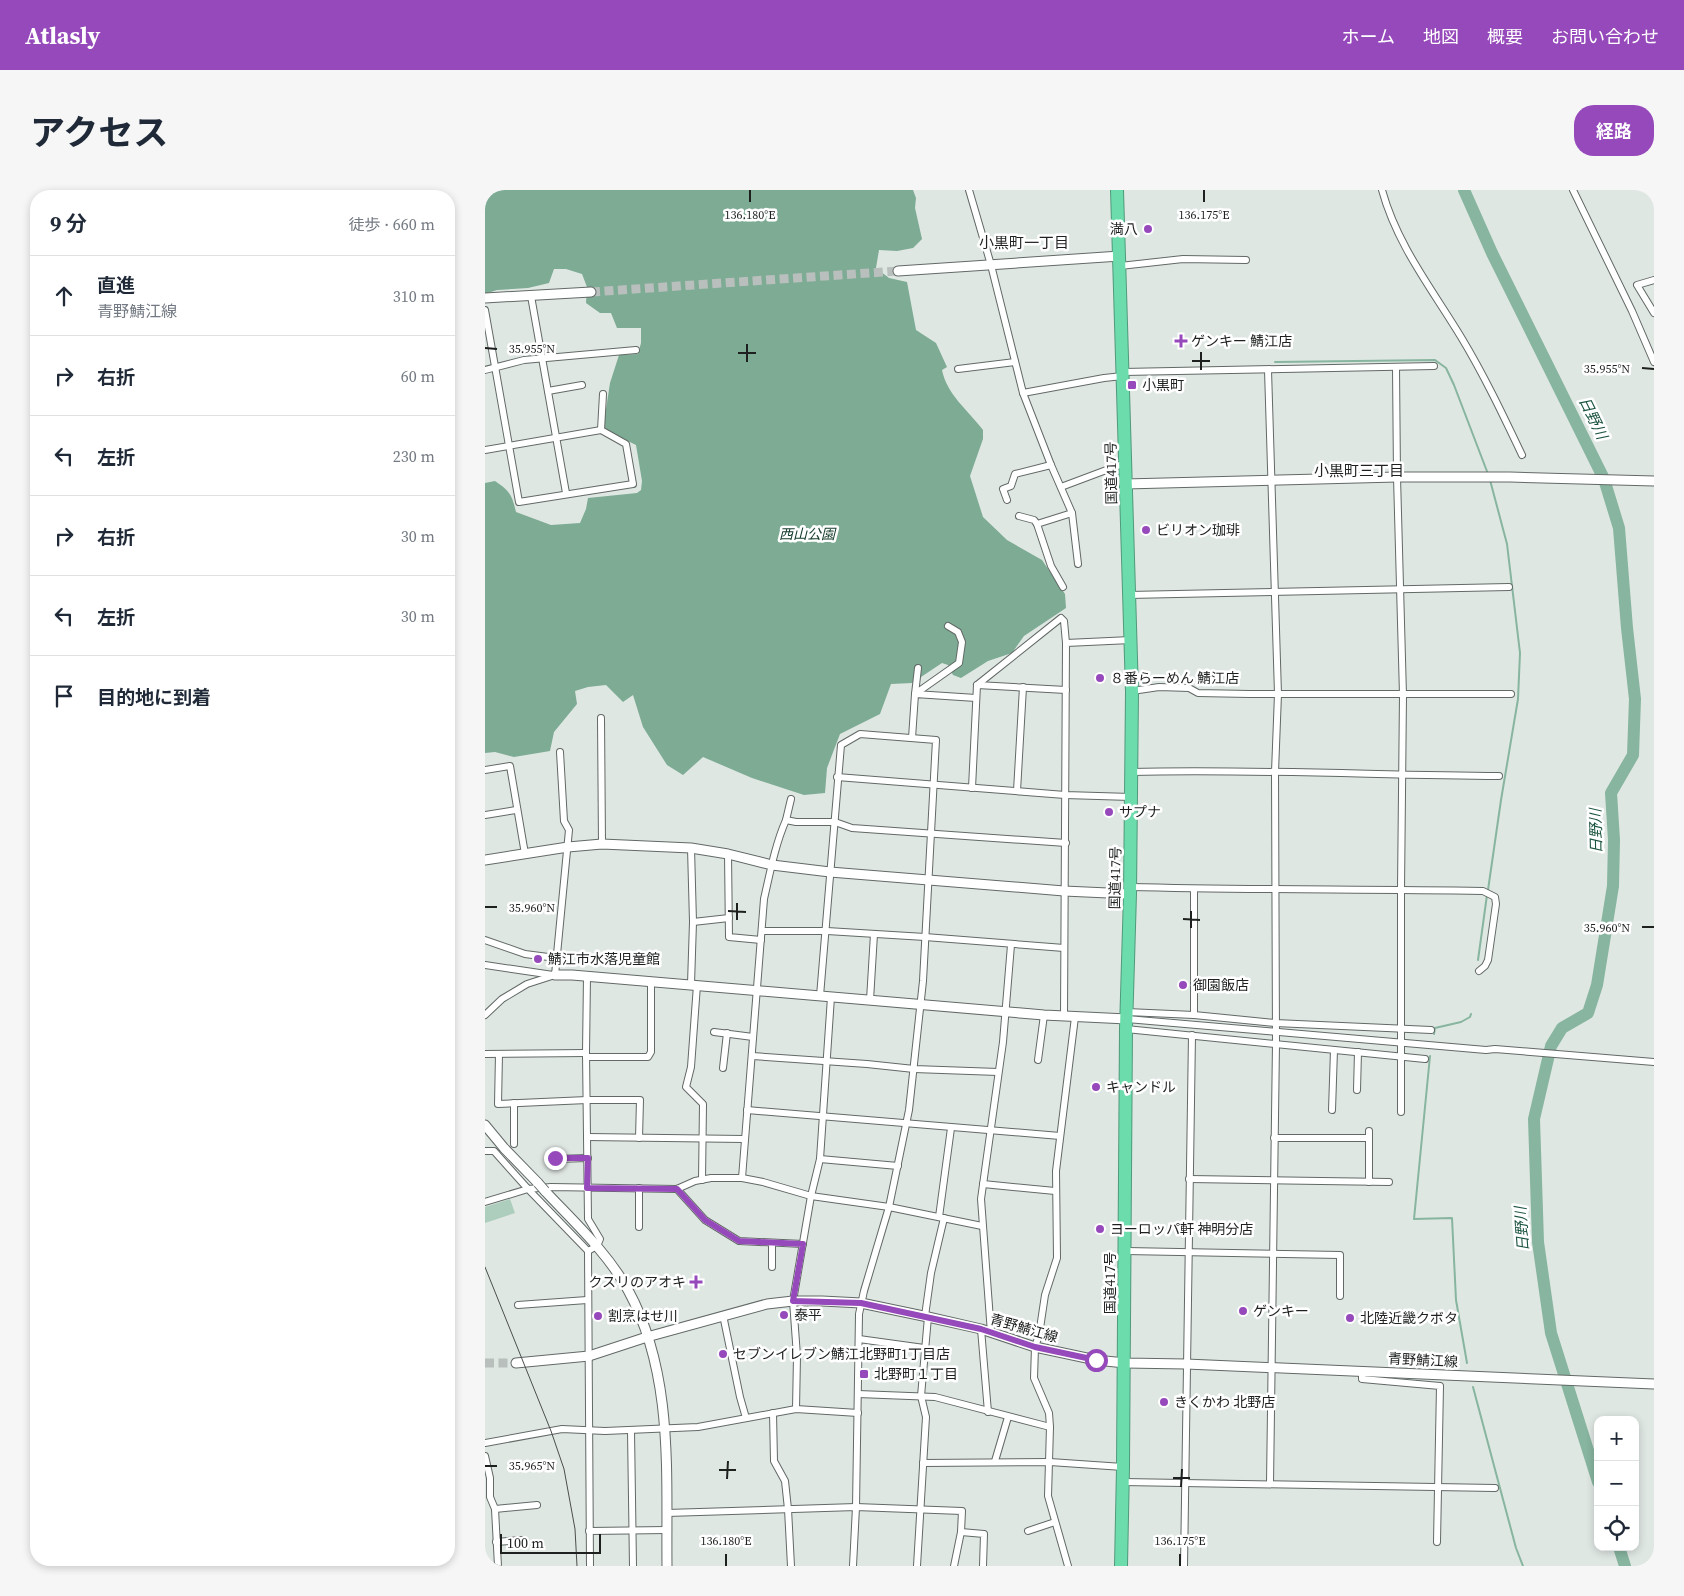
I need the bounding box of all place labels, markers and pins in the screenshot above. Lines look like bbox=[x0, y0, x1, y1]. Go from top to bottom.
place label: 満八 bbox=[1110, 219, 1138, 239]
marker: 満八 bbox=[1142, 223, 1154, 235]
place label: ゲンキー 鯖江店 bbox=[1191, 331, 1292, 351]
marker: ゲンキー 鯖江店 bbox=[1175, 335, 1187, 347]
place label: 小黒町 bbox=[1142, 375, 1184, 395]
marker: 小黒町 bbox=[1126, 379, 1138, 391]
place label: ビリオン珈琲 bbox=[1156, 520, 1240, 540]
marker: ビリオン珈琲 bbox=[1140, 524, 1152, 536]
place label: ８番らーめん 鯖江店 bbox=[1110, 668, 1239, 688]
marker: ８番らーめん 鯖江店 bbox=[1094, 672, 1106, 684]
place label: サプナ bbox=[1119, 802, 1161, 822]
marker: サプナ bbox=[1103, 806, 1115, 818]
place label: 鯖江市水落児童館 bbox=[548, 949, 660, 969]
marker: 鯖江市水落児童館 bbox=[532, 953, 544, 965]
place label: 御園飯店 bbox=[1193, 975, 1249, 995]
marker: 御園飯店 bbox=[1177, 979, 1189, 991]
place label: キャンドル bbox=[1106, 1077, 1176, 1097]
marker: キャンドル bbox=[1090, 1081, 1102, 1093]
place label: ヨーロッパ軒 神明分店 bbox=[1110, 1219, 1253, 1239]
marker: ヨーロッパ軒 神明分店 bbox=[1094, 1223, 1106, 1235]
place label: クスリのアオキ bbox=[588, 1272, 686, 1292]
marker: クスリのアオキ bbox=[690, 1276, 702, 1288]
place label: ゲンキー bbox=[1253, 1301, 1309, 1321]
place label: 泰平 bbox=[794, 1305, 822, 1325]
marker: ゲンキー bbox=[1237, 1305, 1249, 1317]
place label: 割烹はせ川 bbox=[608, 1306, 678, 1326]
place label: 北陸近畿クボタ bbox=[1360, 1308, 1458, 1328]
marker: 泰平 bbox=[778, 1309, 790, 1321]
marker: 割烹はせ川 bbox=[592, 1310, 604, 1322]
marker: 北陸近畿クボタ bbox=[1344, 1312, 1356, 1324]
place label: セブンイレブン鯖江北野町1丁目店 bbox=[733, 1344, 950, 1364]
marker: セブンイレブン鯖江北野町1丁目店 bbox=[717, 1348, 729, 1360]
place label: 北野町１丁目 bbox=[874, 1364, 958, 1384]
marker: 北野町１丁目 bbox=[858, 1368, 870, 1380]
place label: きくかわ 北野店 bbox=[1174, 1392, 1275, 1412]
marker: きくかわ 北野店 bbox=[1158, 1396, 1170, 1408]

